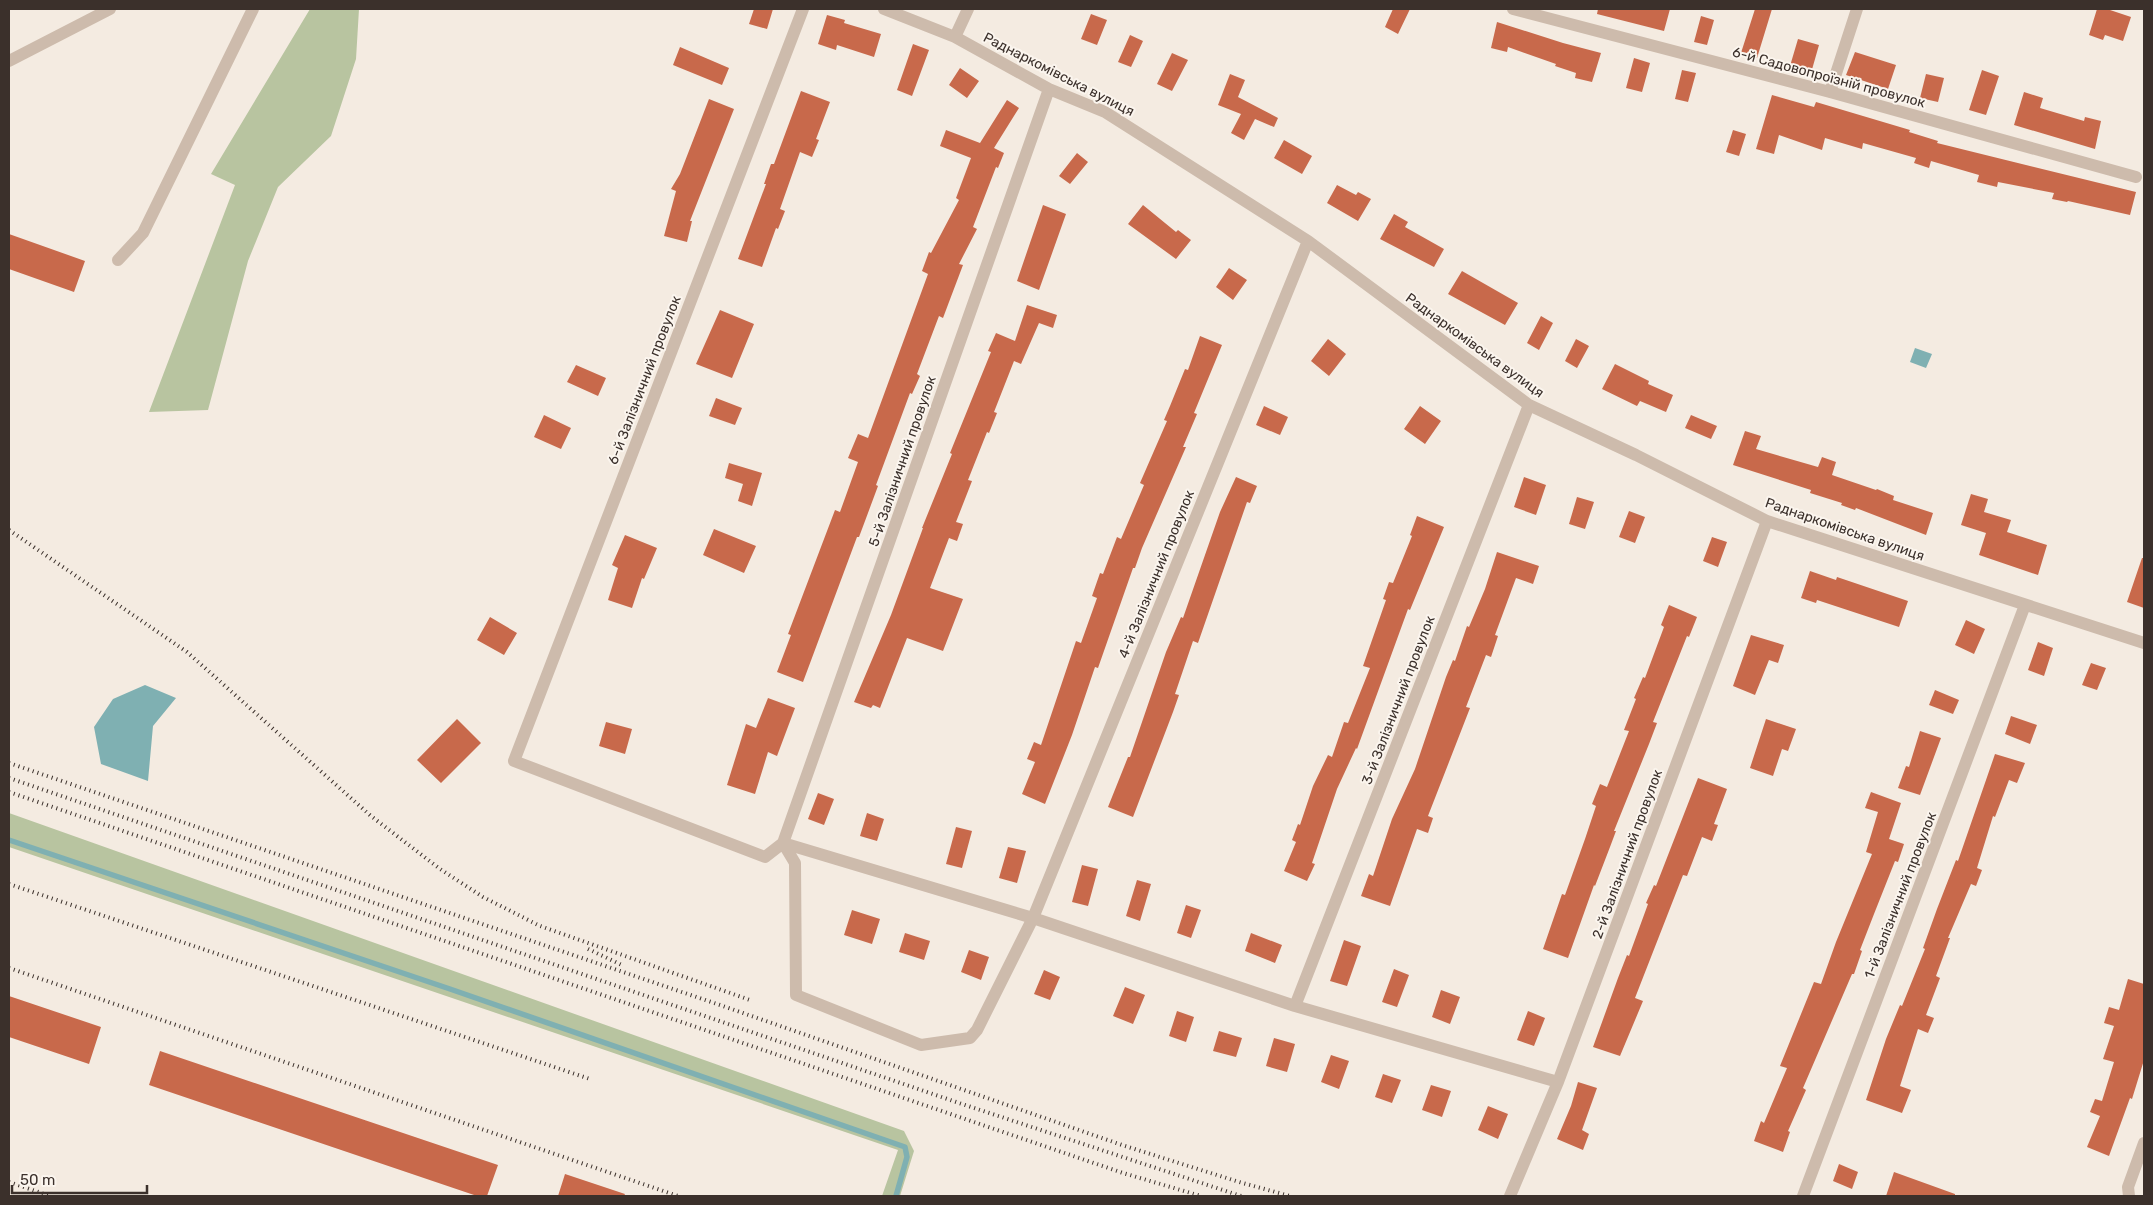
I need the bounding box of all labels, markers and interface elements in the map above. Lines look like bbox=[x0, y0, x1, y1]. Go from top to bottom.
street label: Раднаркомівська вулиця bbox=[980, 29, 1137, 120]
street label: 6-й Садовопроїзній провулок bbox=[1731, 44, 1928, 112]
street label: Раднаркомівська вулиця bbox=[1402, 289, 1547, 401]
street label: 6-й Залізничний провулок bbox=[604, 293, 685, 467]
street label: 5-й Залізничний провулок bbox=[865, 373, 940, 549]
street label: 4-й Залізничний провулок bbox=[1115, 487, 1198, 661]
street label: Раднаркомівська вулиця bbox=[1763, 494, 1927, 565]
street label: 3-й Залізничний провулок bbox=[1358, 613, 1439, 787]
street label: 2-й Залізничний провулок bbox=[1589, 767, 1666, 941]
street label: 1-й Залізничний провулок bbox=[1861, 809, 1940, 981]
scale bar bbox=[12, 1162, 148, 1194]
text: 50 m bbox=[20, 1171, 55, 1189]

